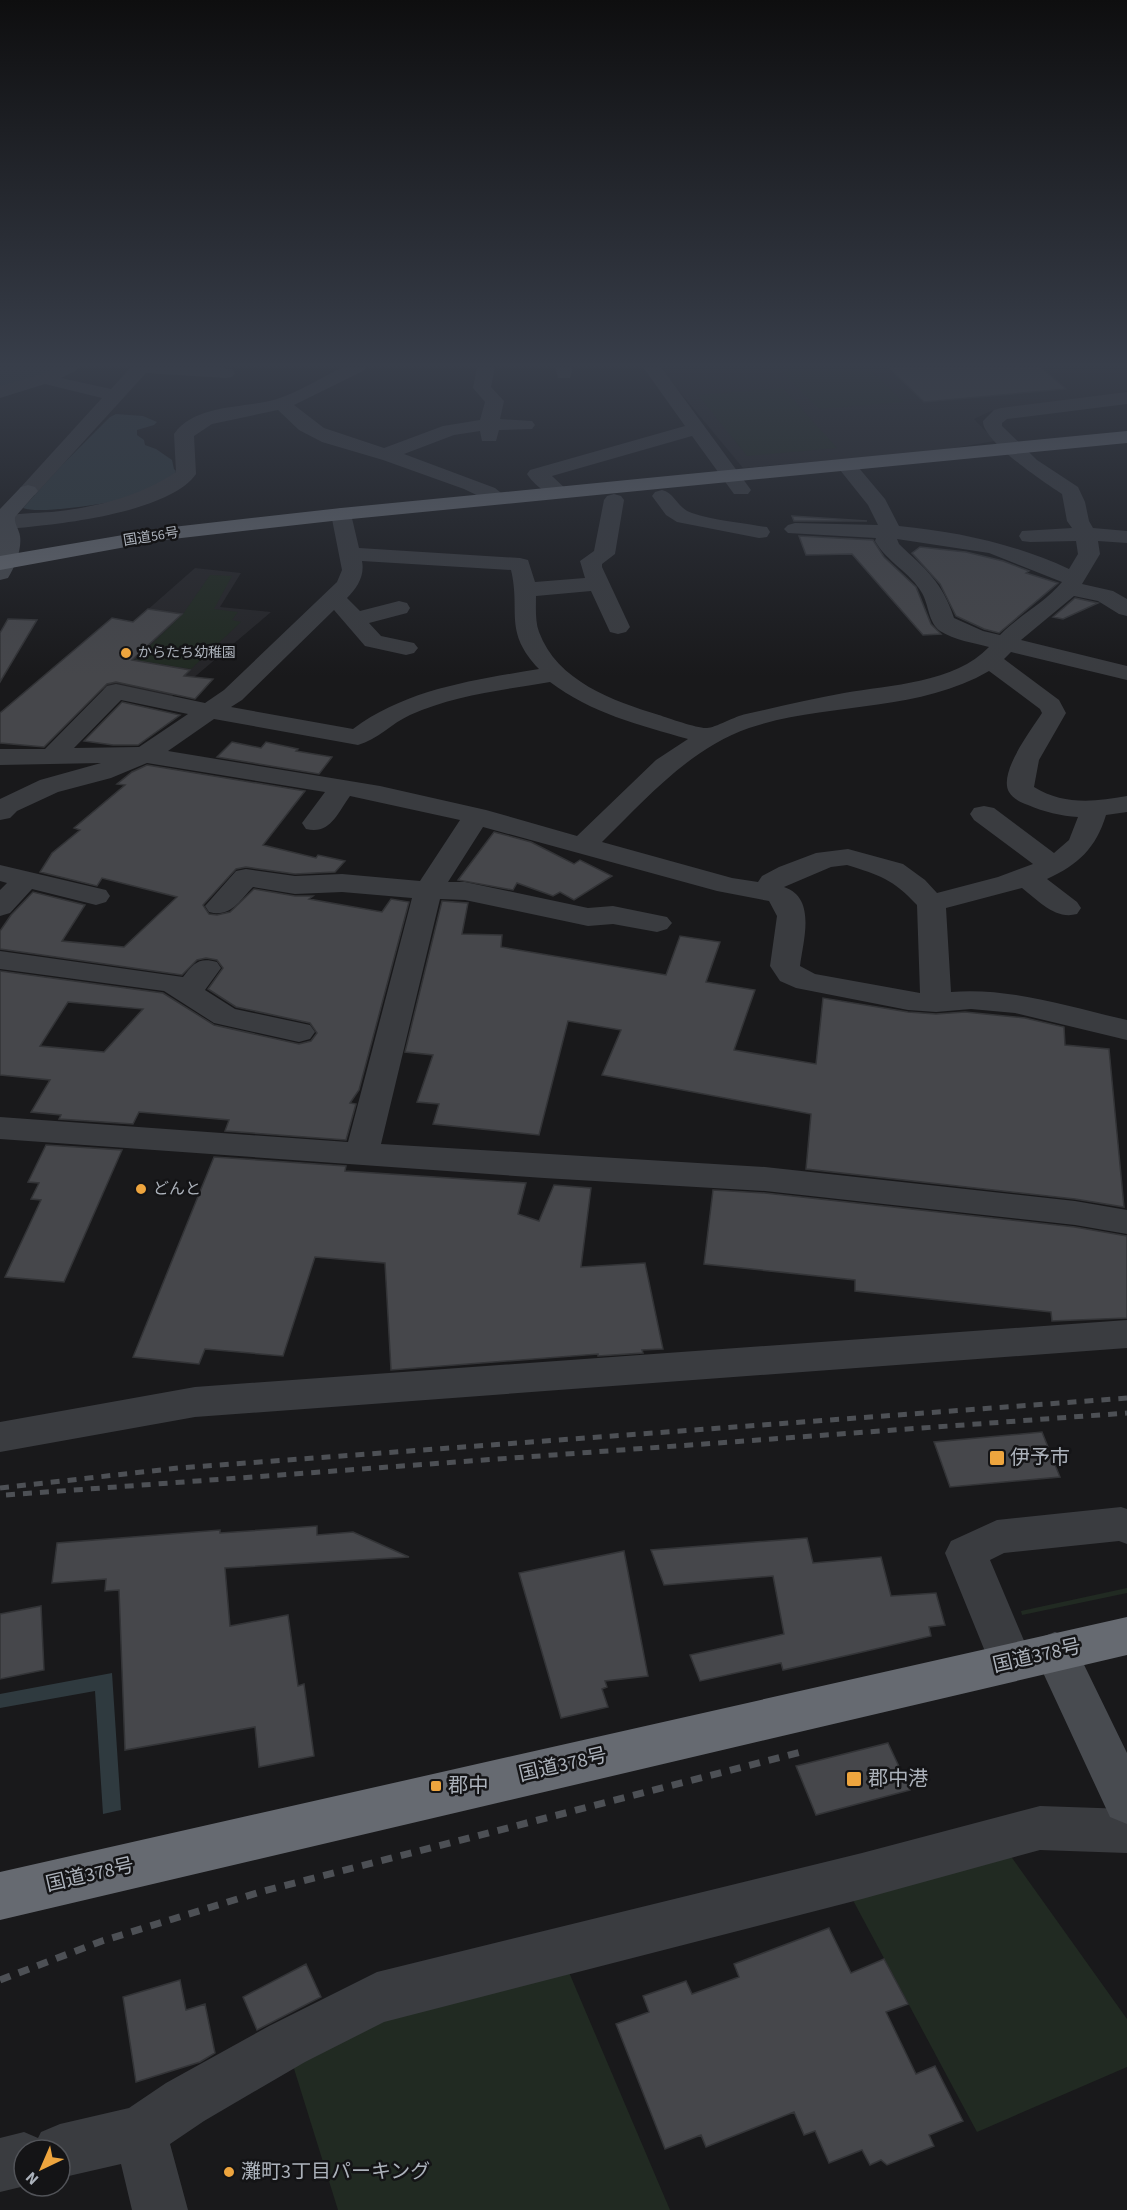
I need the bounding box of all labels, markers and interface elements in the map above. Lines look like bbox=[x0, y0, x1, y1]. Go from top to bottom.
street label: 国道56号 bbox=[122, 523, 180, 551]
place label: からたち幼稚園 bbox=[138, 643, 236, 663]
marker: からたち幼稚園 bbox=[119, 646, 133, 660]
place label: どんと bbox=[153, 1178, 201, 1200]
marker: どんと bbox=[134, 1182, 148, 1196]
place label: 伊予市 bbox=[1010, 1444, 1070, 1472]
marker: 伊予市 bbox=[988, 1449, 1006, 1467]
street label: 国道378号 bbox=[990, 1632, 1084, 1680]
street label: 国道378号 bbox=[516, 1741, 610, 1789]
place label: 郡中港 bbox=[868, 1765, 928, 1793]
marker: 郡中港 bbox=[845, 1770, 863, 1788]
place label: 郡中 bbox=[448, 1772, 488, 1800]
marker: 郡中 bbox=[429, 1779, 443, 1793]
street label: 国道378号 bbox=[43, 1851, 137, 1899]
north arrow bbox=[12, 2138, 72, 2198]
place label: 灘町3丁目パーキング bbox=[241, 2158, 430, 2186]
marker: 灘町3丁目パーキング bbox=[222, 2165, 236, 2179]
text: N bbox=[21, 2166, 44, 2190]

